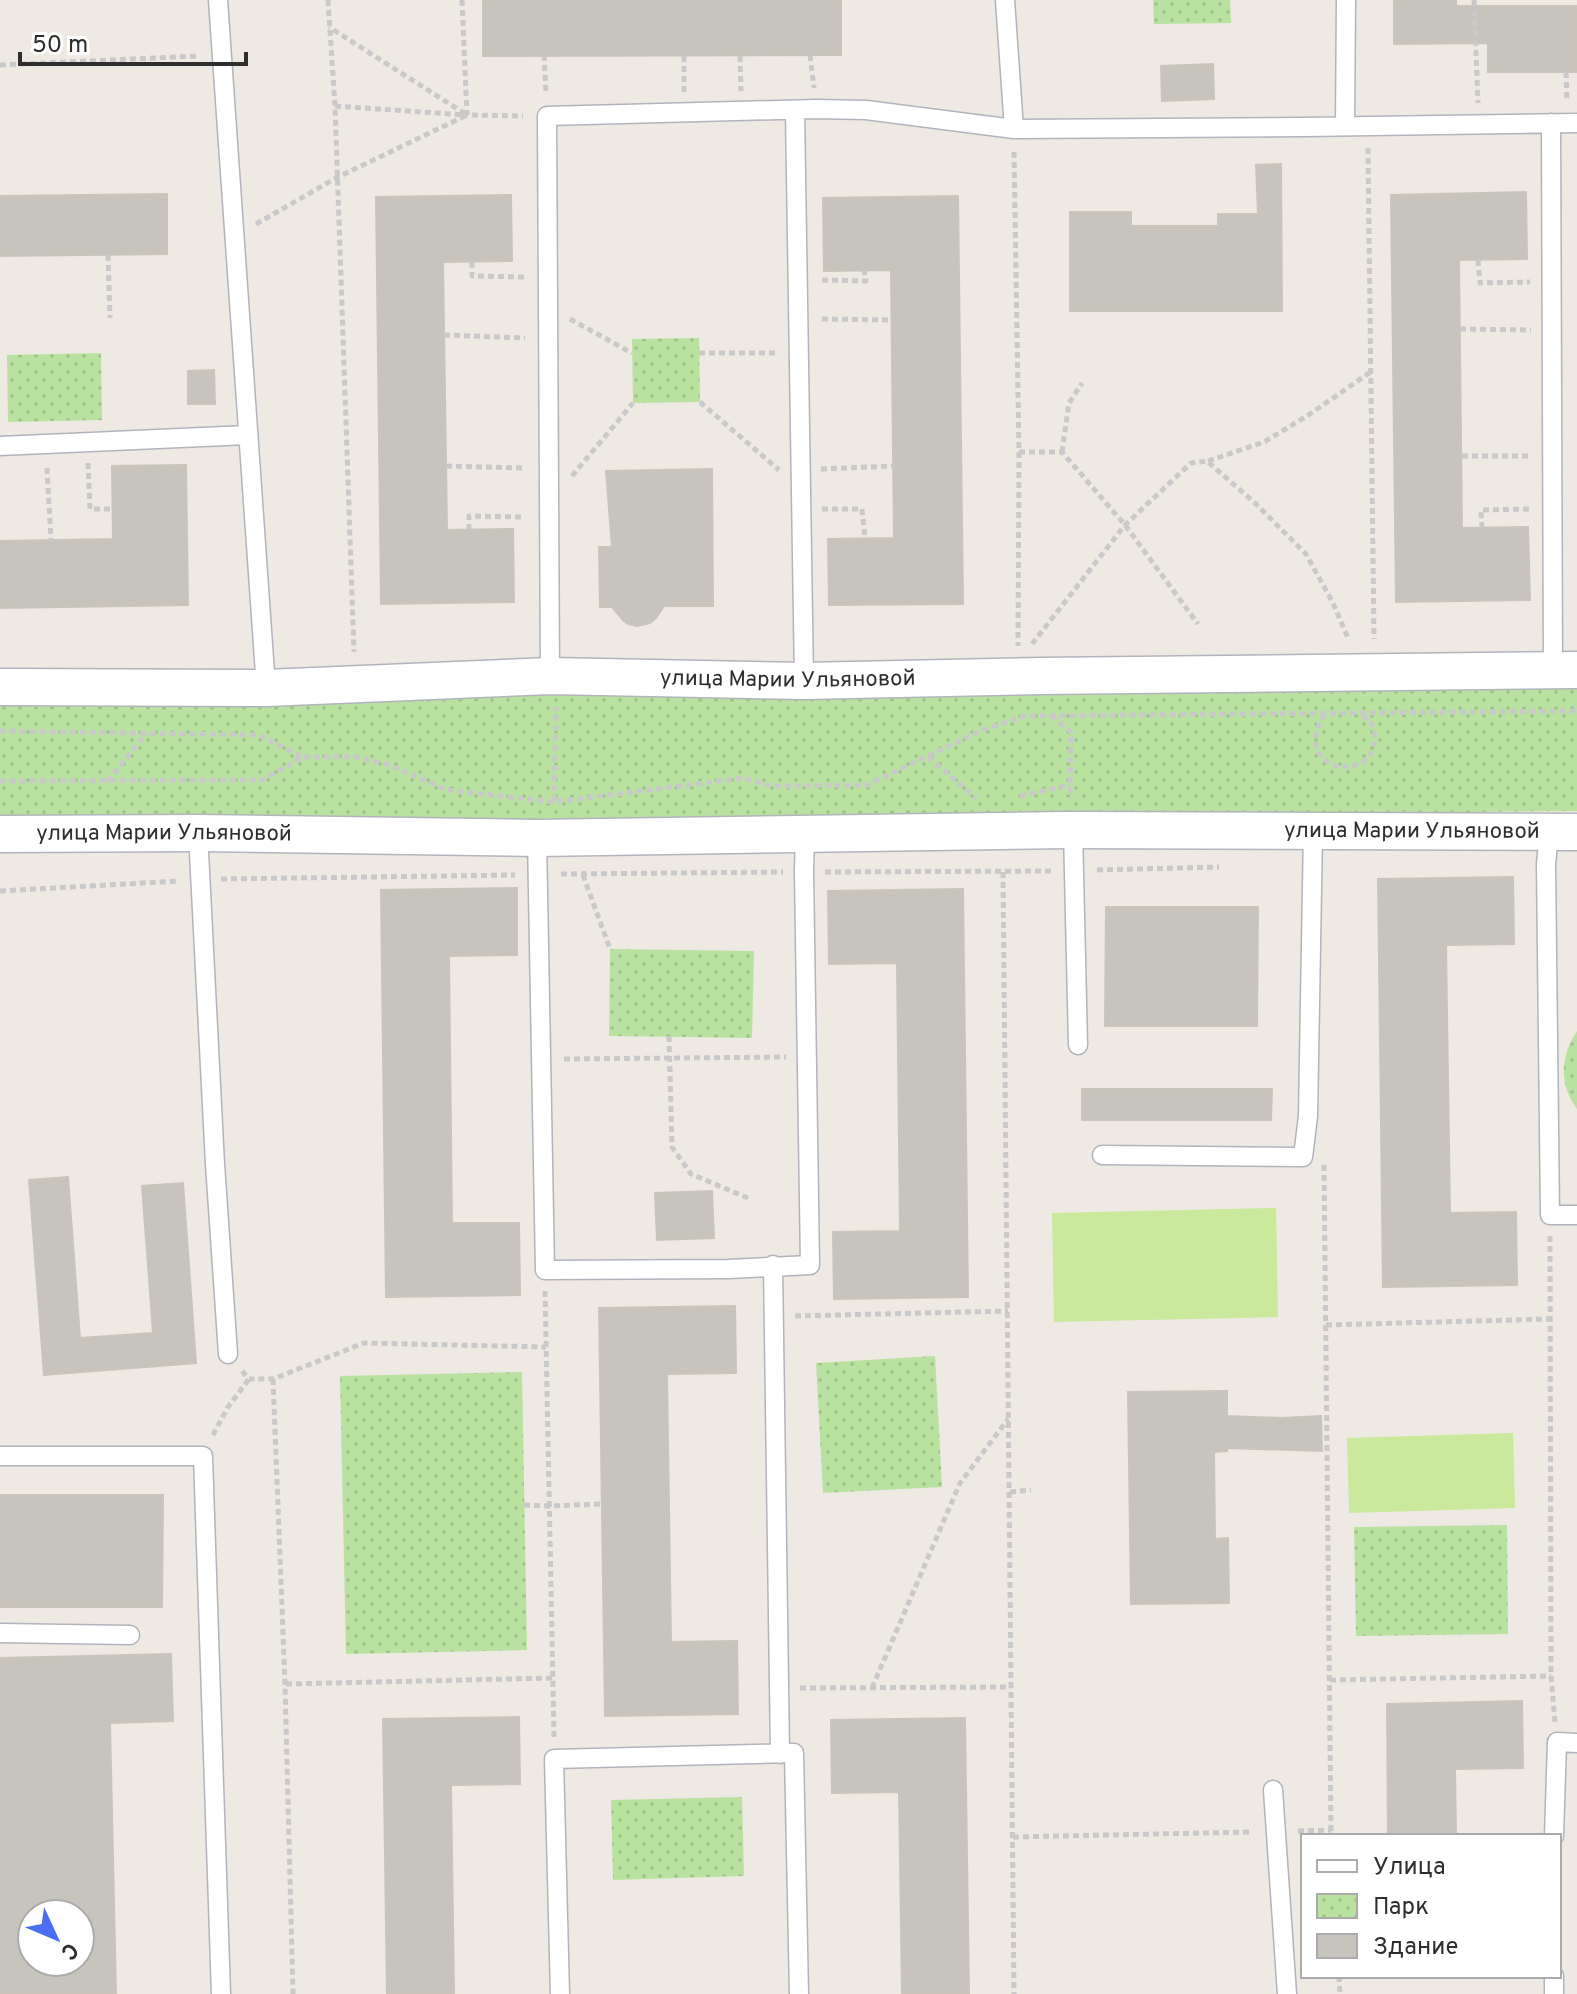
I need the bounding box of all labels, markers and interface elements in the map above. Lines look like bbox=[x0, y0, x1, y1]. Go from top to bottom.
scale bar bbox=[20, 16, 246, 66]
text: 50 m bbox=[32, 31, 88, 61]
street label: улица Марии Ульяновой bbox=[660, 665, 916, 695]
street label: улица Марии Ульяновой bbox=[1284, 817, 1540, 845]
street label: улица Марии Ульяновой bbox=[36, 819, 292, 848]
legend bbox=[1301, 1834, 1561, 1978]
text: Улица bbox=[1373, 1853, 1446, 1883]
text: Парк bbox=[1373, 1893, 1429, 1923]
north arrow bbox=[16, 1898, 96, 1978]
text: Здание bbox=[1373, 1933, 1459, 1963]
text: С bbox=[54, 1936, 83, 1965]

